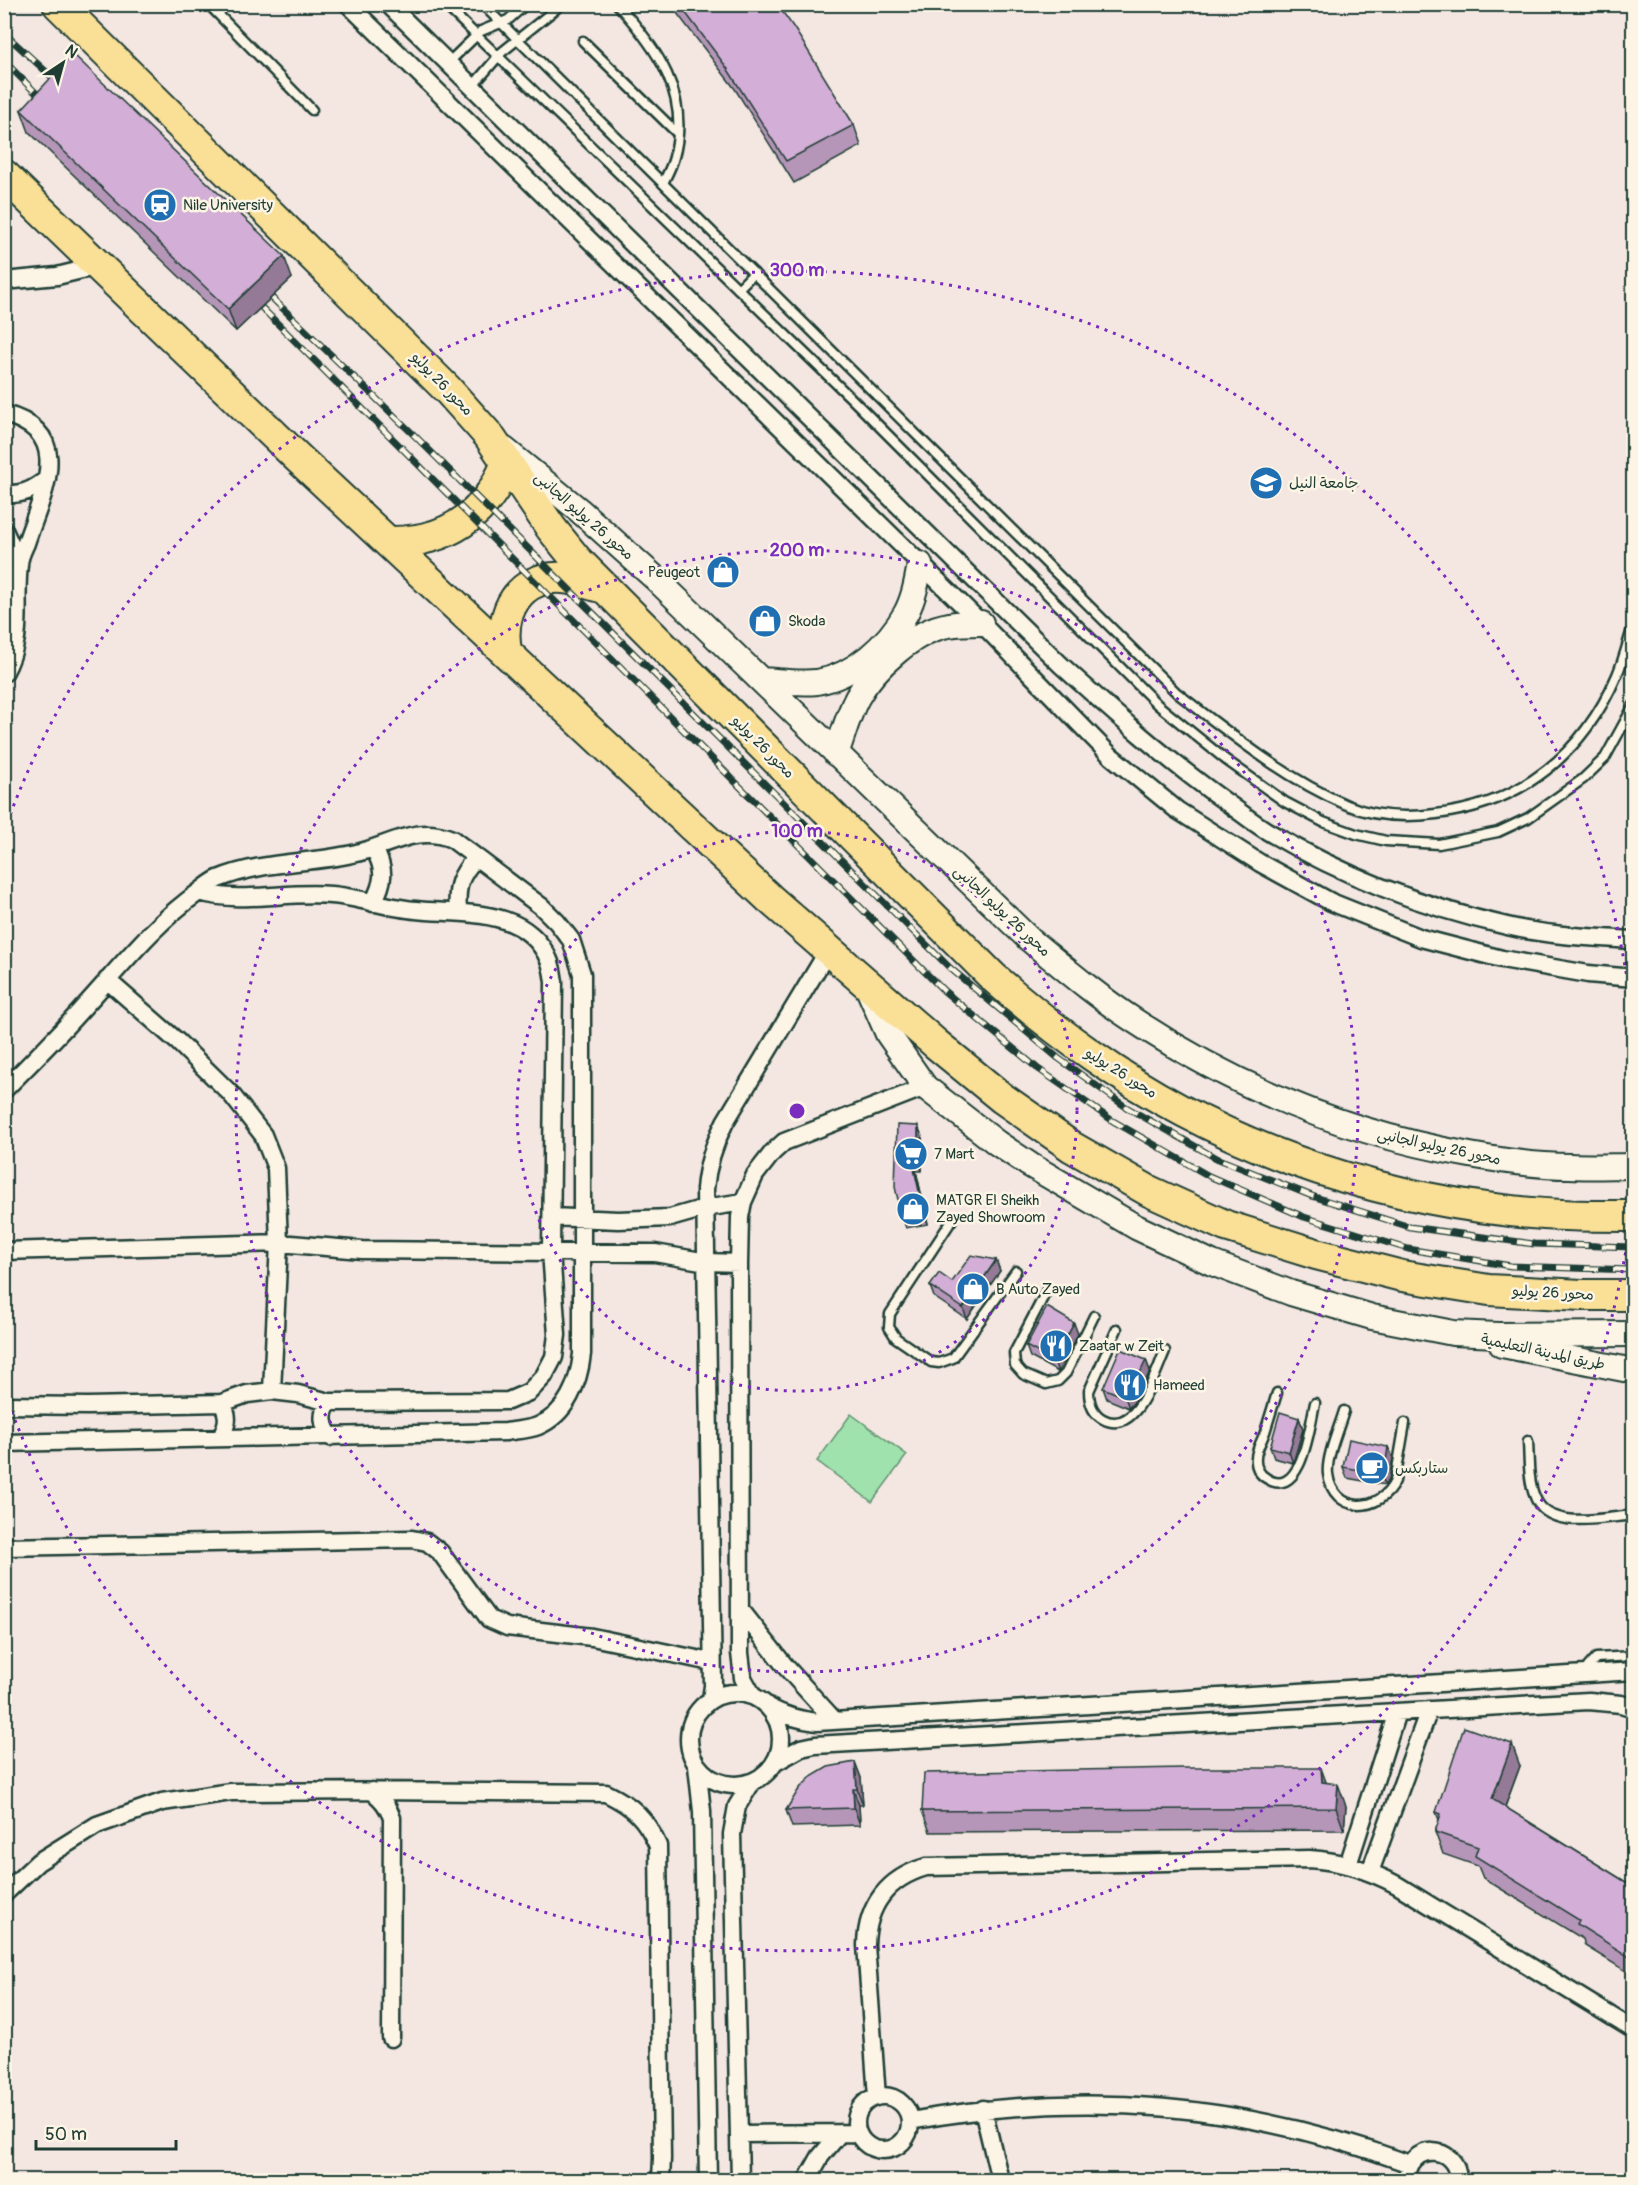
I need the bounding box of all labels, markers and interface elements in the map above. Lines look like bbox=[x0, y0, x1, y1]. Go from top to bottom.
north arrow bbox=[33, 33, 93, 93]
text: N bbox=[61, 40, 82, 63]
station icon: Nile University bbox=[142, 187, 178, 223]
place label: Nile University bbox=[183, 196, 273, 215]
text: 300 m bbox=[770, 259, 824, 282]
street label: محور 26 يوليو bbox=[406, 347, 477, 420]
school or university icon: جامعة النيل bbox=[1248, 465, 1284, 501]
street label: محور 26 يوليو الجانبى bbox=[530, 468, 638, 564]
place label: جامعة النيل bbox=[1289, 474, 1359, 493]
text: 200 m bbox=[770, 539, 824, 562]
shop icon: Peugeot bbox=[705, 554, 741, 590]
place label: Peugeot bbox=[648, 563, 701, 582]
shop icon: Skoda bbox=[747, 603, 783, 639]
place label: Skoda bbox=[788, 612, 825, 631]
street label: محور 26 يوليو bbox=[727, 711, 799, 783]
text: 100 m bbox=[771, 820, 823, 843]
street label: محور 26 يوليو الجانبى bbox=[950, 861, 1054, 961]
street label: محور 26 يوليو bbox=[1081, 1043, 1161, 1103]
centre of rings bbox=[787, 1101, 807, 1121]
street label: محور 26 يوليو الجانبى bbox=[1375, 1125, 1503, 1169]
supermarket icon: 7 Mart bbox=[893, 1136, 929, 1172]
place label: 7 Mart bbox=[934, 1145, 975, 1164]
shop icon: MATGR El Sheikh Zayed Showroom bbox=[895, 1191, 931, 1227]
place label: MATGR El Sheikh Zayed Showroom bbox=[936, 1191, 1045, 1227]
shop icon: B Auto Zayed bbox=[955, 1271, 991, 1307]
place label: B Auto Zayed bbox=[996, 1280, 1080, 1299]
street label: محور 26 يوليو bbox=[1511, 1281, 1594, 1305]
restaurant icon: Zaatar w Zeit bbox=[1038, 1328, 1074, 1364]
street label: طريق المدينة التعليمية bbox=[1479, 1330, 1607, 1374]
place label: Zaatar w Zeit bbox=[1079, 1337, 1165, 1356]
restaurant icon: Hameed bbox=[1112, 1367, 1148, 1403]
place label: Hameed bbox=[1153, 1376, 1205, 1395]
cafe icon: ستاربكس bbox=[1354, 1450, 1390, 1486]
place label: ستاربكس bbox=[1395, 1459, 1448, 1478]
scale bar bbox=[36, 2113, 176, 2151]
text: 50 m bbox=[45, 2123, 87, 2146]

